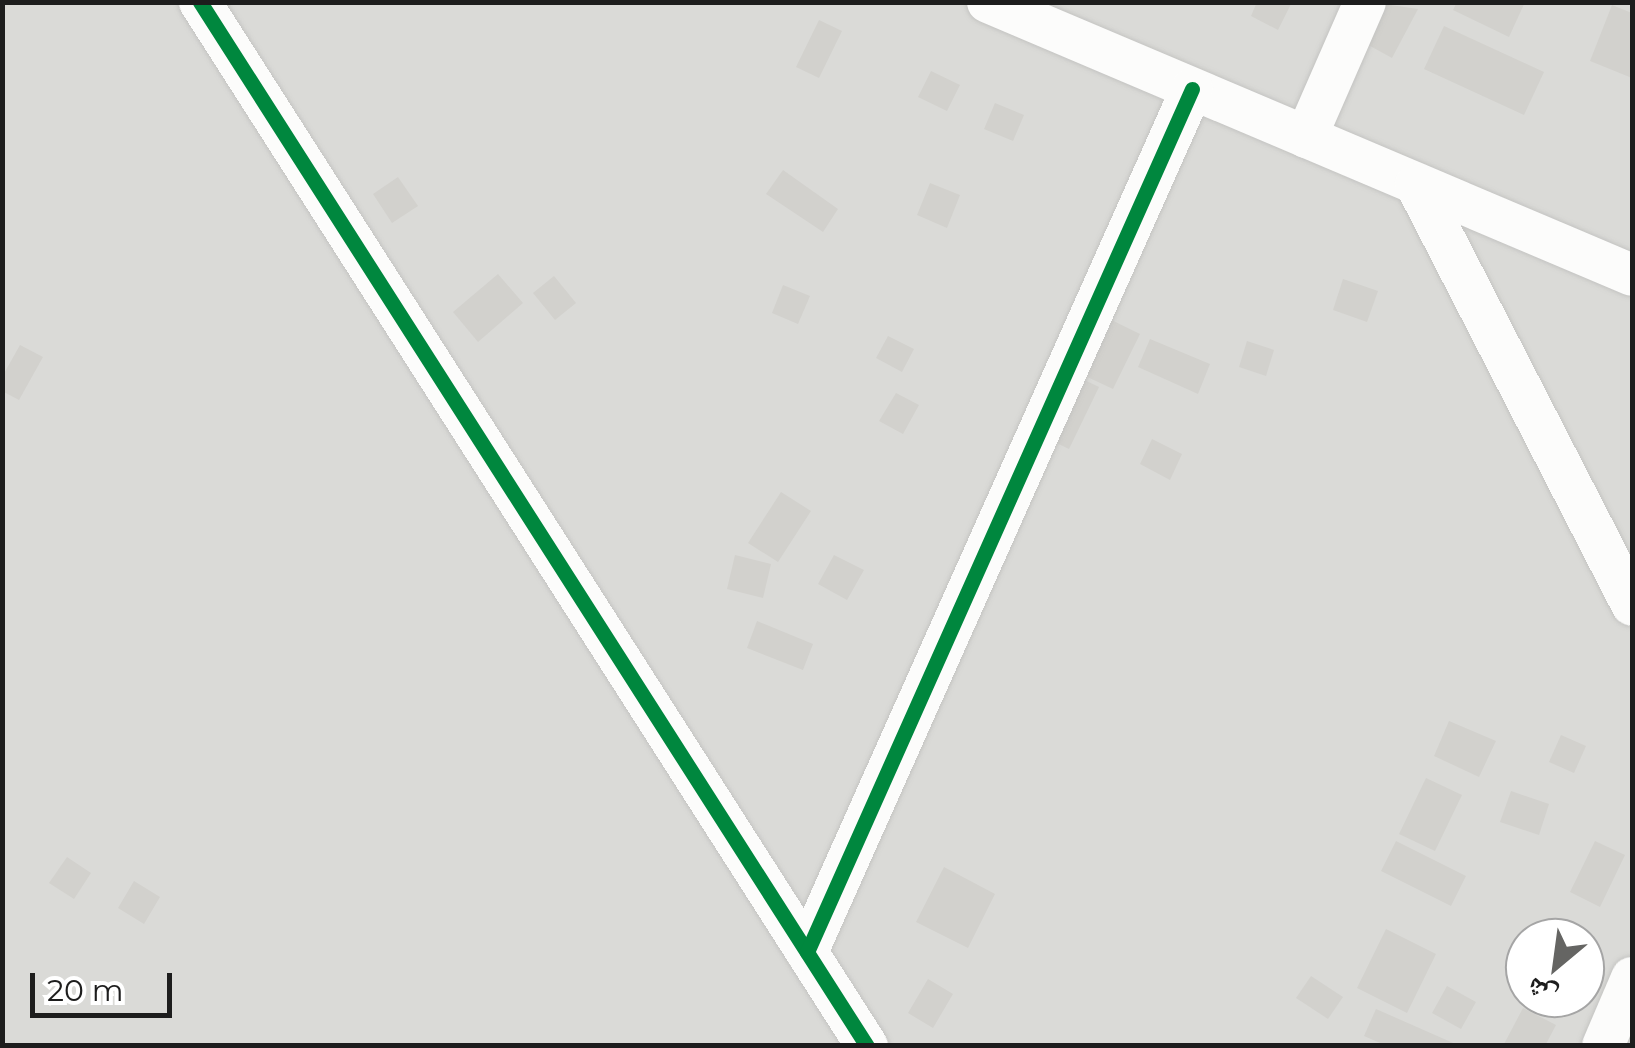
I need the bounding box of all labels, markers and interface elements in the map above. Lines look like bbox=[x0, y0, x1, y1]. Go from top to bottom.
north arrow bbox=[1505, 918, 1605, 1018]
scale bar bbox=[35, 953, 178, 1015]
text: ش bbox=[1520, 970, 1563, 1015]
text: 20 m bbox=[47, 972, 124, 1009]

